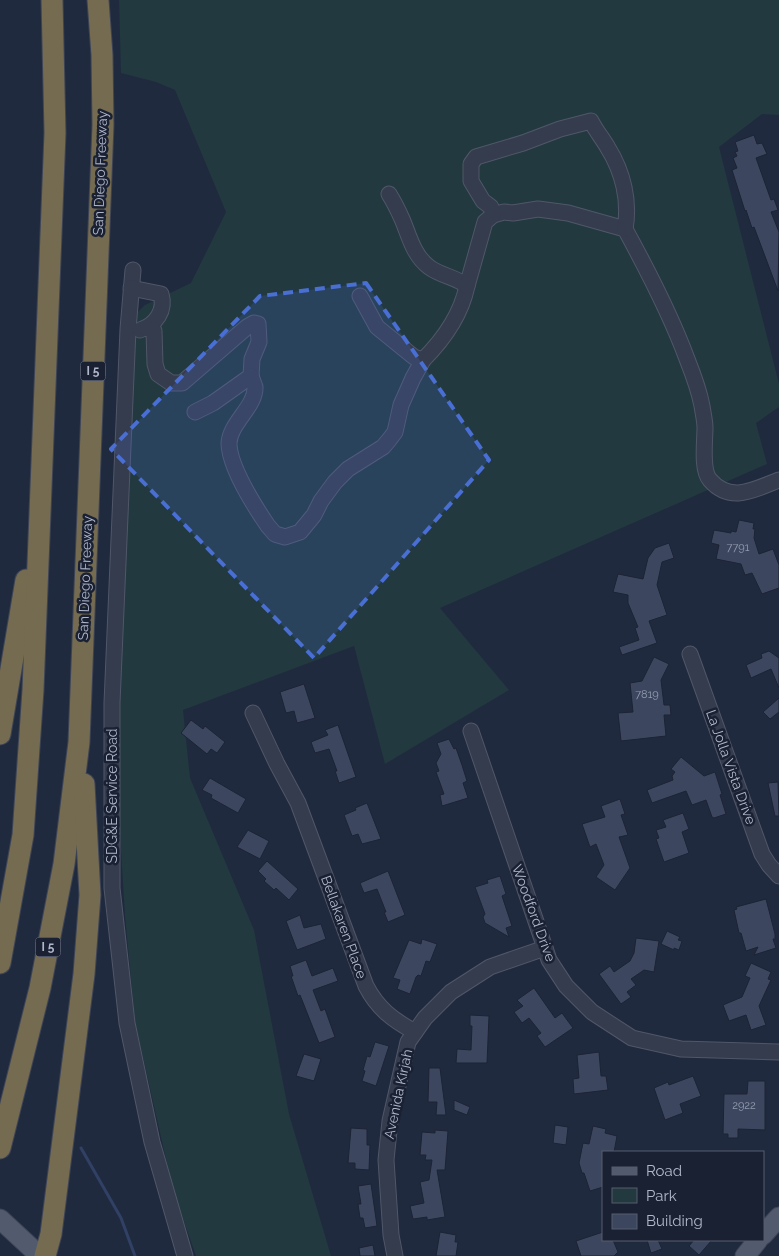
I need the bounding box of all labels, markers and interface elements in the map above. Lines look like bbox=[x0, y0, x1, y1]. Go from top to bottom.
street label: San Diego Freeway bbox=[90, 110, 110, 236]
road number: I 5 bbox=[80, 362, 106, 381]
street label: San Diego Freeway bbox=[75, 515, 95, 641]
house number: 7791 bbox=[727, 541, 750, 554]
house number: 7819 bbox=[635, 688, 659, 701]
street label: La Jolla Vista Drive bbox=[703, 707, 759, 827]
street label: SDG&E Service Road bbox=[104, 728, 120, 864]
street label: Woodford Drive bbox=[509, 862, 559, 964]
street label: Bellakaren Place bbox=[318, 873, 370, 981]
road number: I 5 bbox=[36, 938, 60, 956]
street label: Avenida Kirjah bbox=[381, 1048, 415, 1140]
house number: 2922 bbox=[732, 1099, 756, 1112]
legend bbox=[602, 1151, 764, 1241]
text: Road bbox=[646, 1162, 682, 1180]
text: Park bbox=[646, 1187, 677, 1205]
text: Building bbox=[646, 1212, 703, 1230]

